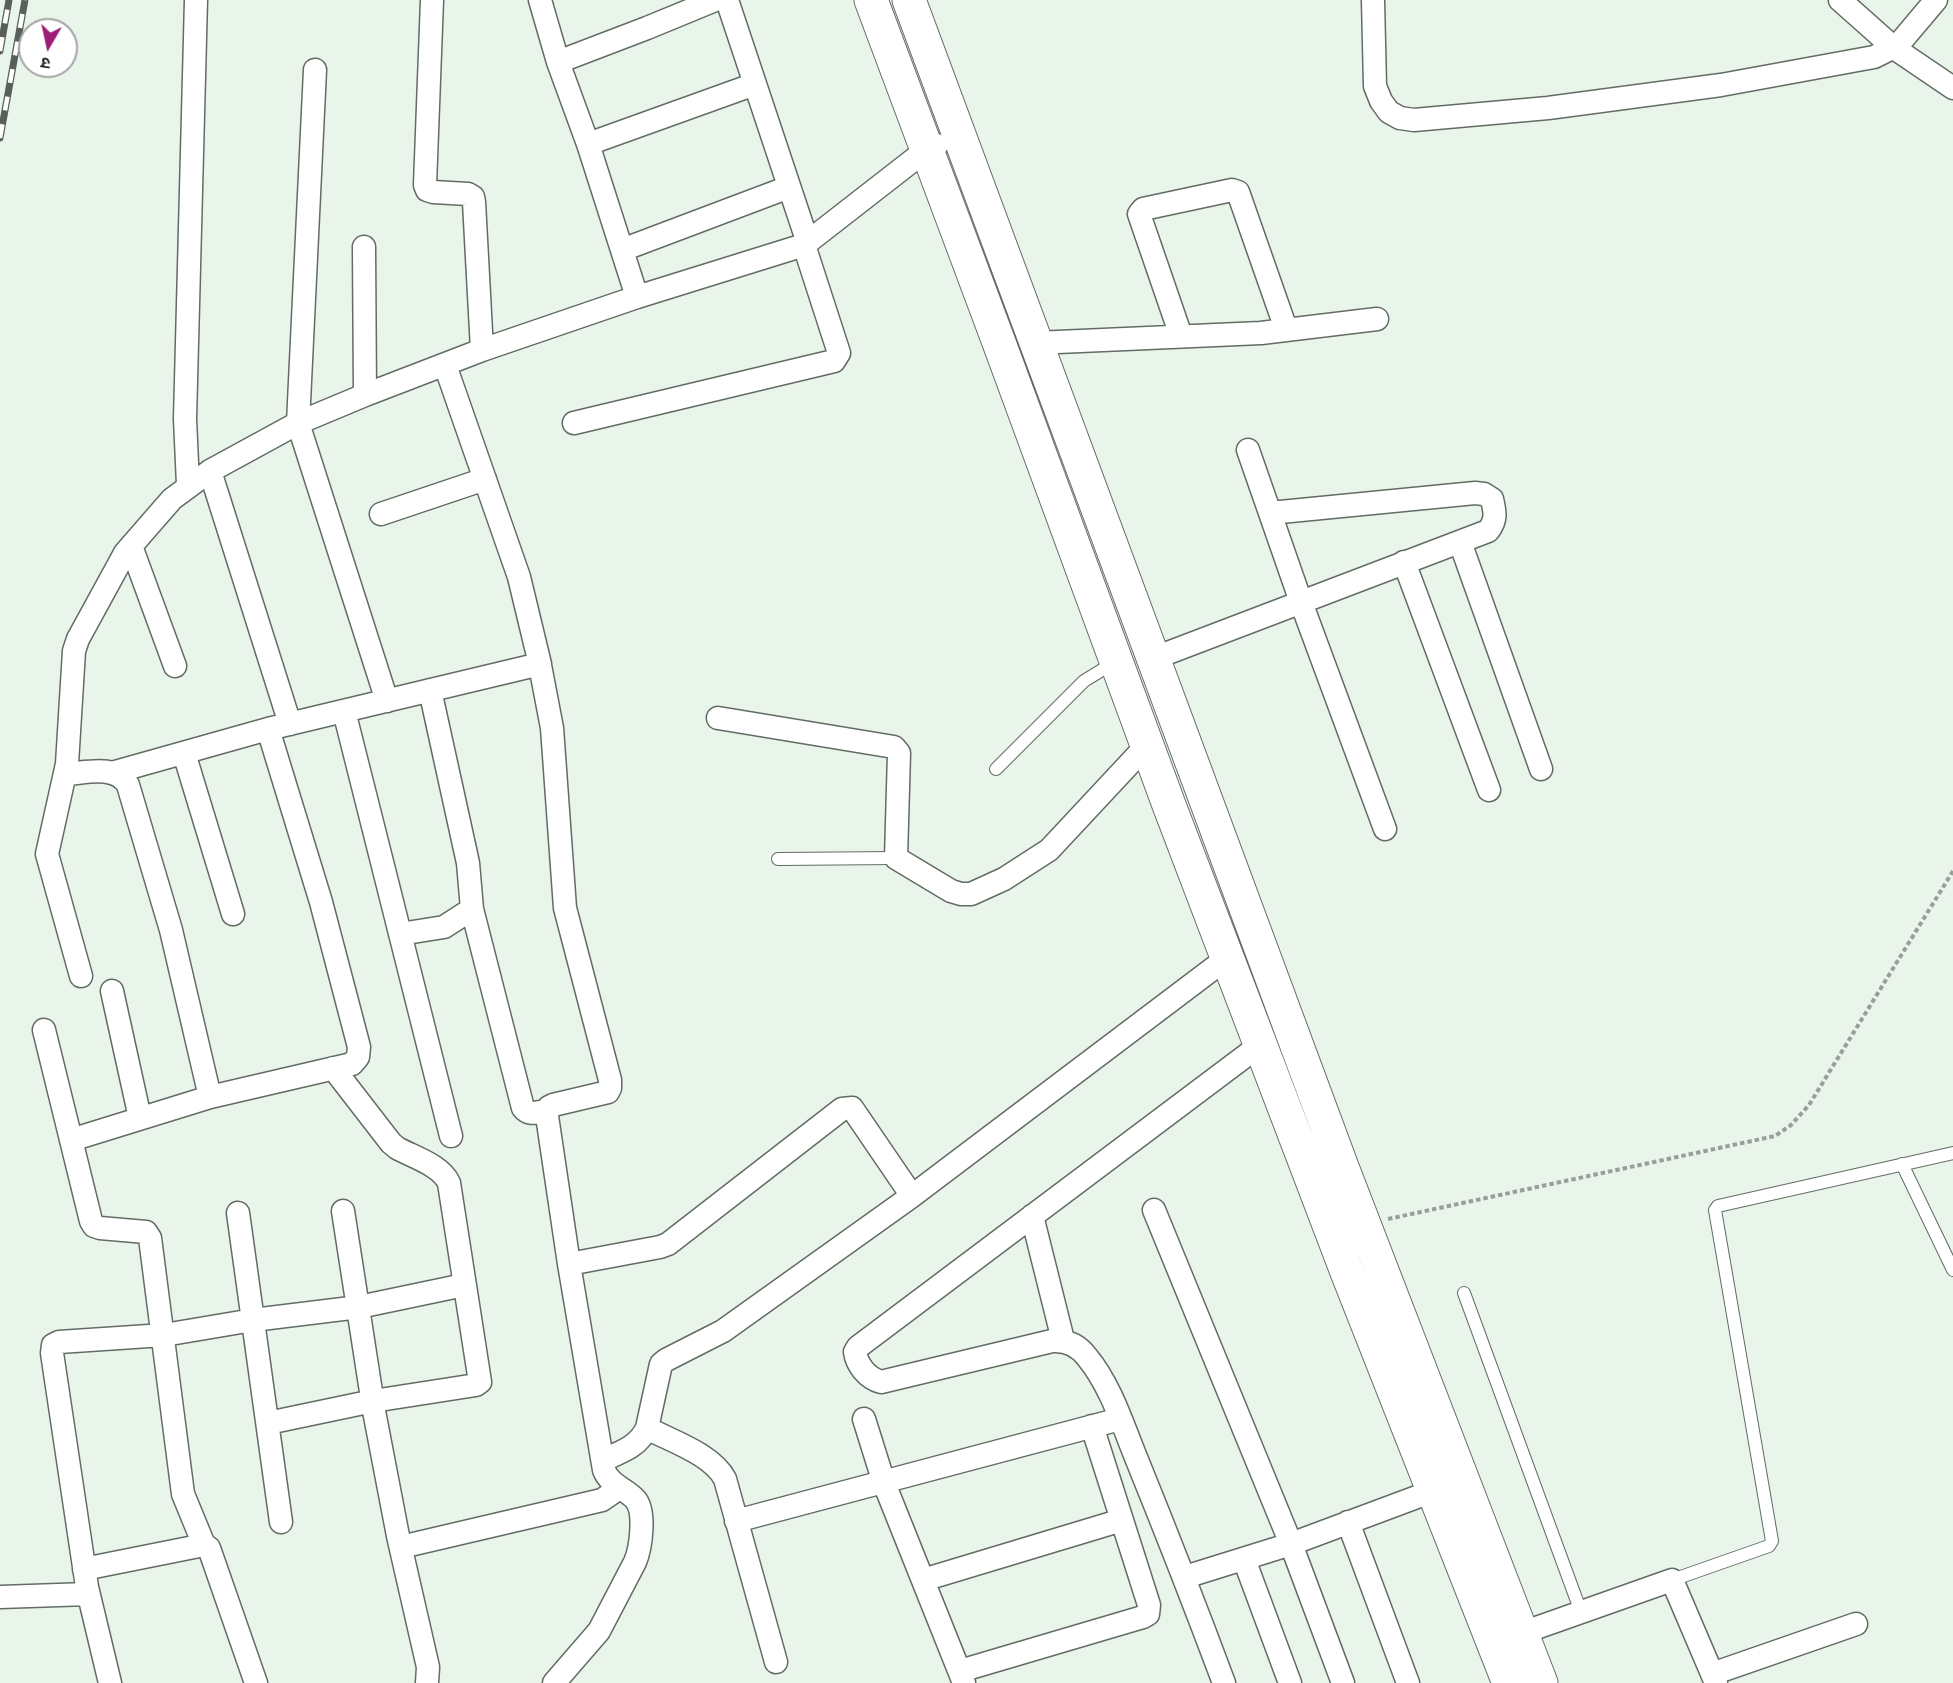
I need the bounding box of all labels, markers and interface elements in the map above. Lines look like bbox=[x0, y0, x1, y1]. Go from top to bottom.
north arrow bbox=[18, 18, 78, 78]
text: उ bbox=[39, 53, 52, 74]

